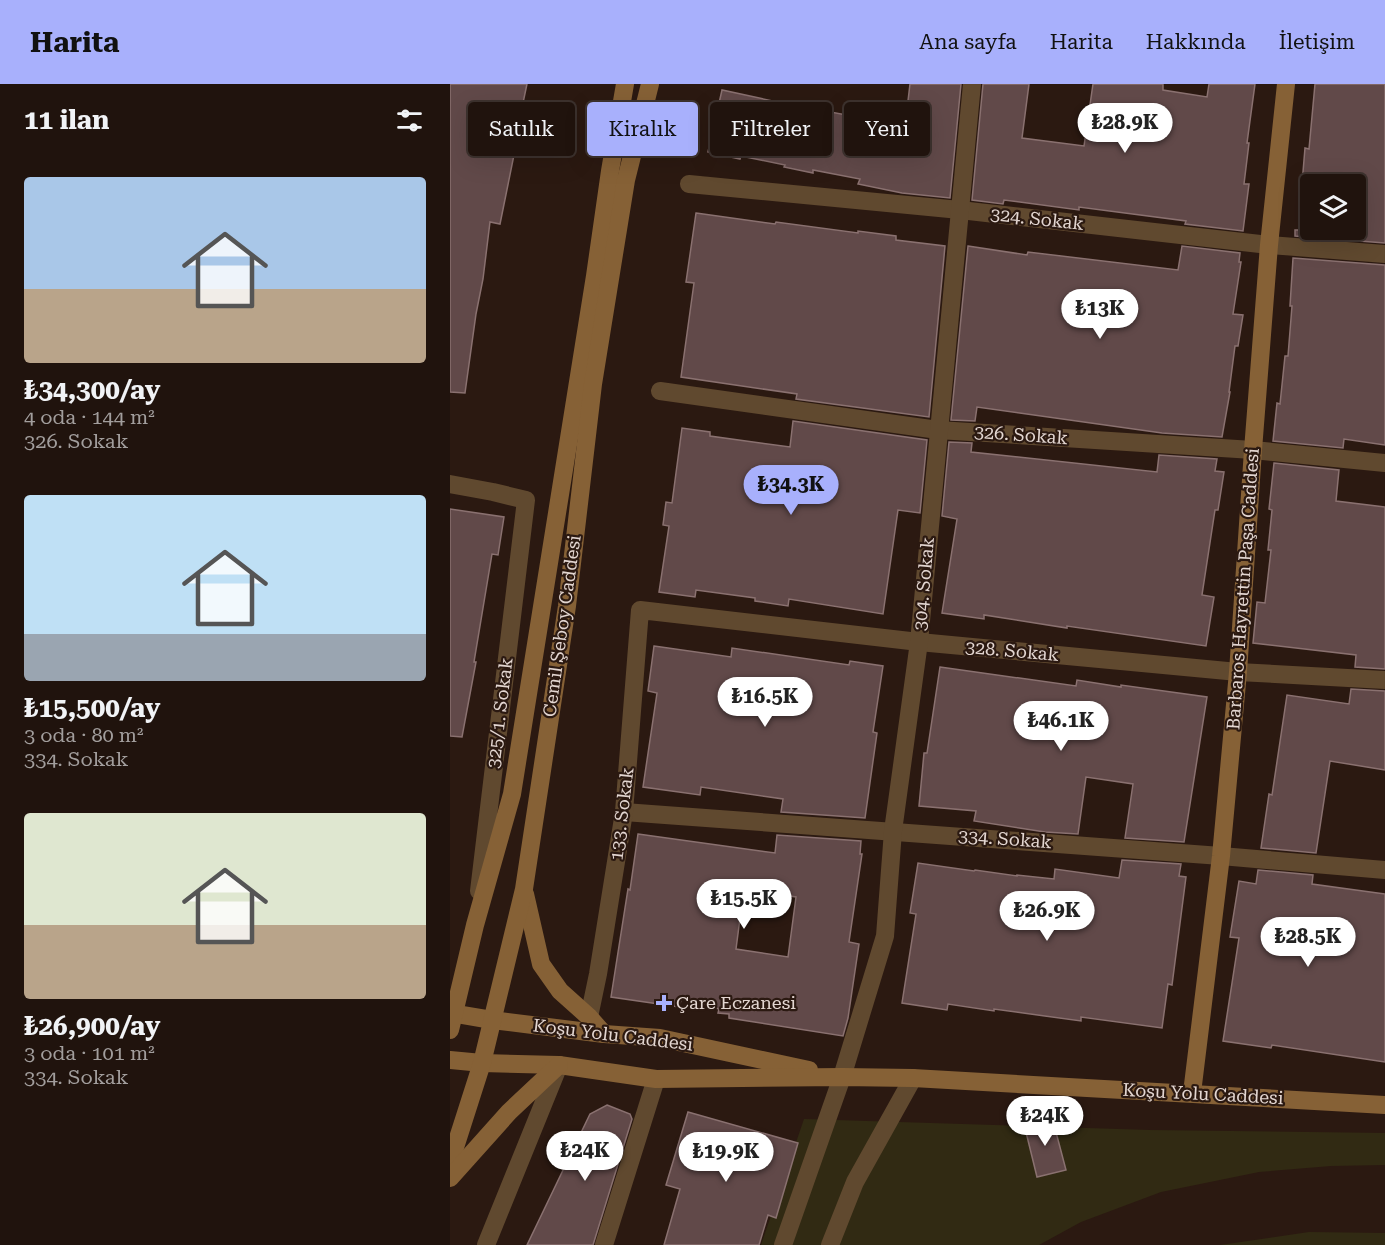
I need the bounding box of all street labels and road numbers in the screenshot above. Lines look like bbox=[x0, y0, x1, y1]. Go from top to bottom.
street label: 324. Sokak bbox=[989, 203, 1085, 234]
street label: 326. Sokak bbox=[973, 421, 1069, 448]
street label: Barbaros Hayrettin Paşa Caddesi bbox=[1222, 447, 1263, 731]
street label: Cemil Şeboy Caddesi bbox=[538, 533, 585, 718]
street label: 304. Sokak bbox=[909, 536, 938, 632]
street label: 328. Sokak bbox=[964, 636, 1060, 665]
street label: 325/1. Sokak bbox=[482, 656, 517, 770]
street label: 133. Sokak bbox=[605, 766, 638, 862]
street label: 334. Sokak bbox=[957, 825, 1053, 852]
street label: Koşu Yolu Caddesi bbox=[532, 1014, 695, 1055]
street label: Koşu Yolu Caddesi bbox=[1122, 1079, 1284, 1108]

